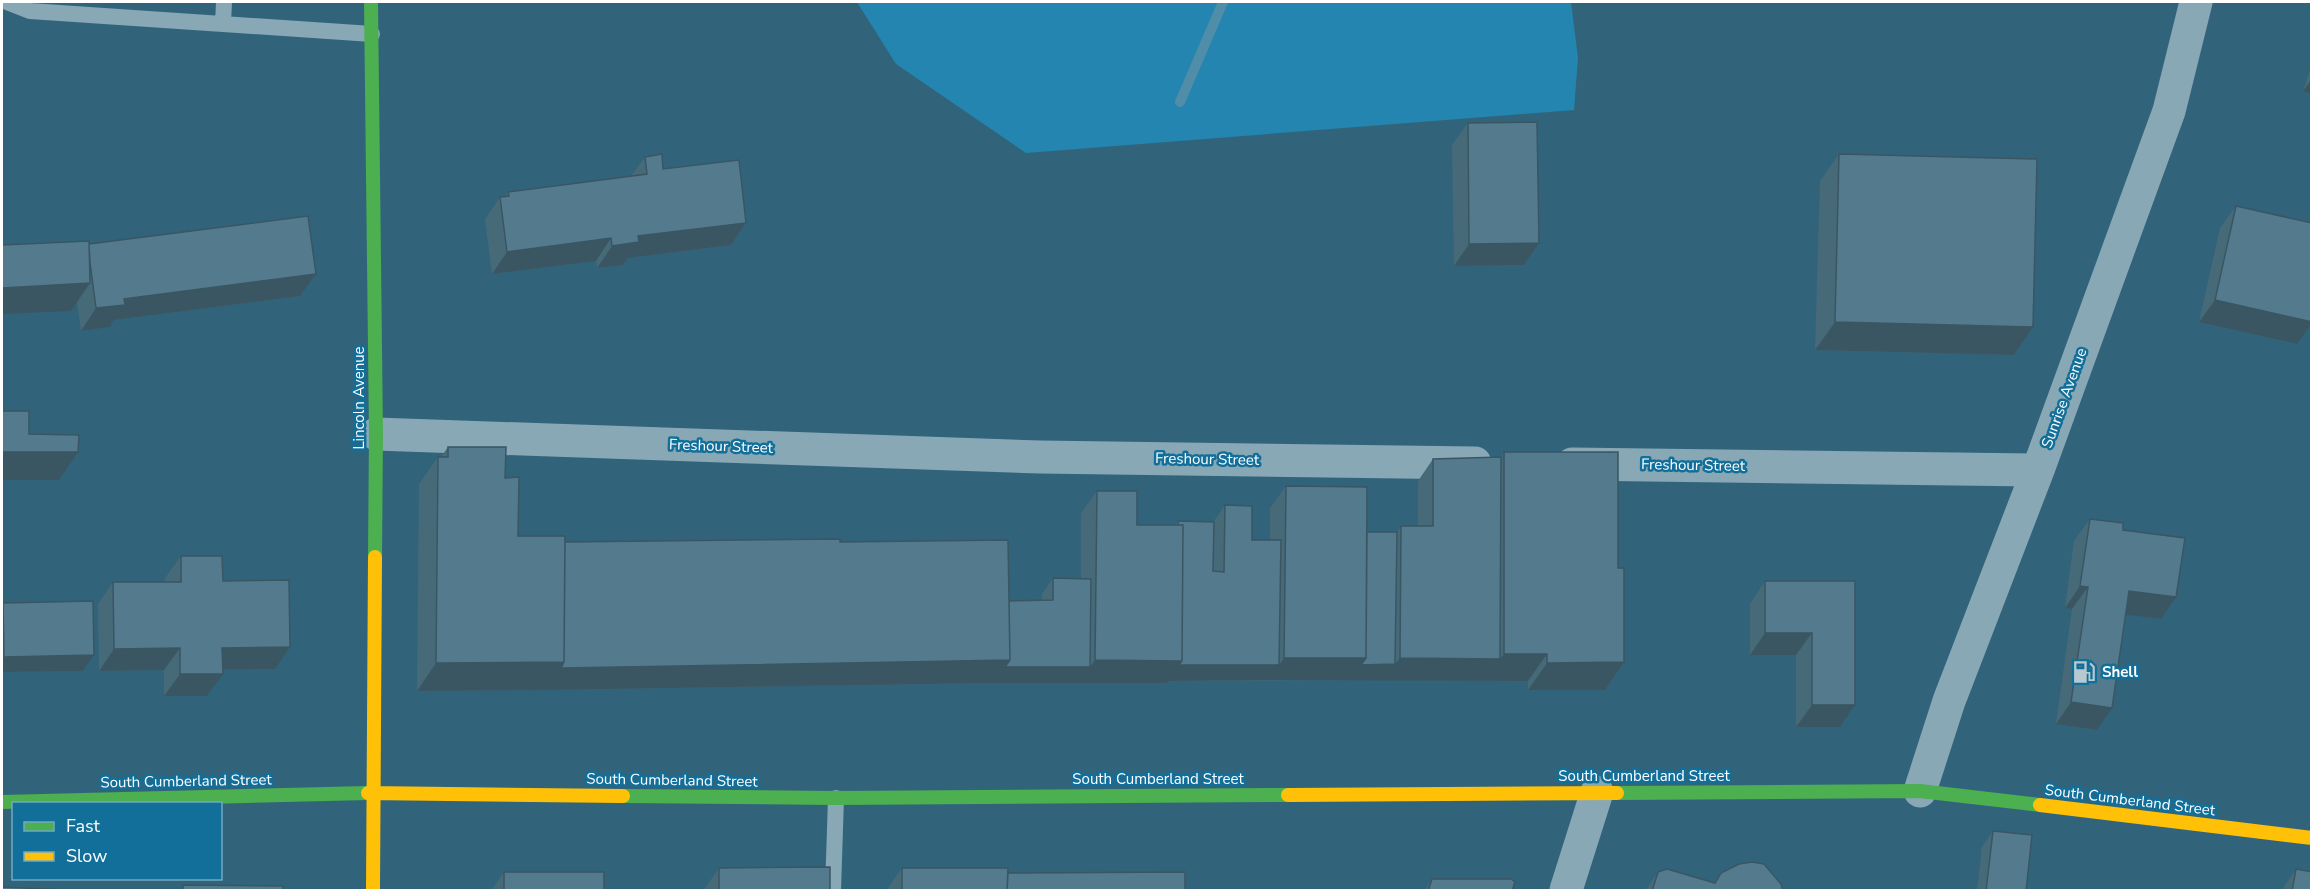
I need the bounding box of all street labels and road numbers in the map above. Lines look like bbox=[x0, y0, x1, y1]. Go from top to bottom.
street label: Sunrise Avenue bbox=[2037, 345, 2091, 451]
street label: Lincoln Avenue bbox=[349, 346, 369, 450]
street label: Freshour Street bbox=[669, 434, 774, 458]
street label: Freshour Street bbox=[1155, 448, 1260, 470]
street label: Freshour Street bbox=[1641, 454, 1746, 476]
street label: South Cumberland Street bbox=[1558, 766, 1730, 786]
street label: South Cumberland Street bbox=[100, 769, 273, 792]
street label: South Cumberland Street bbox=[586, 769, 759, 792]
street label: South Cumberland Street bbox=[1072, 769, 1244, 789]
street label: South Cumberland Street bbox=[2044, 780, 2217, 820]

